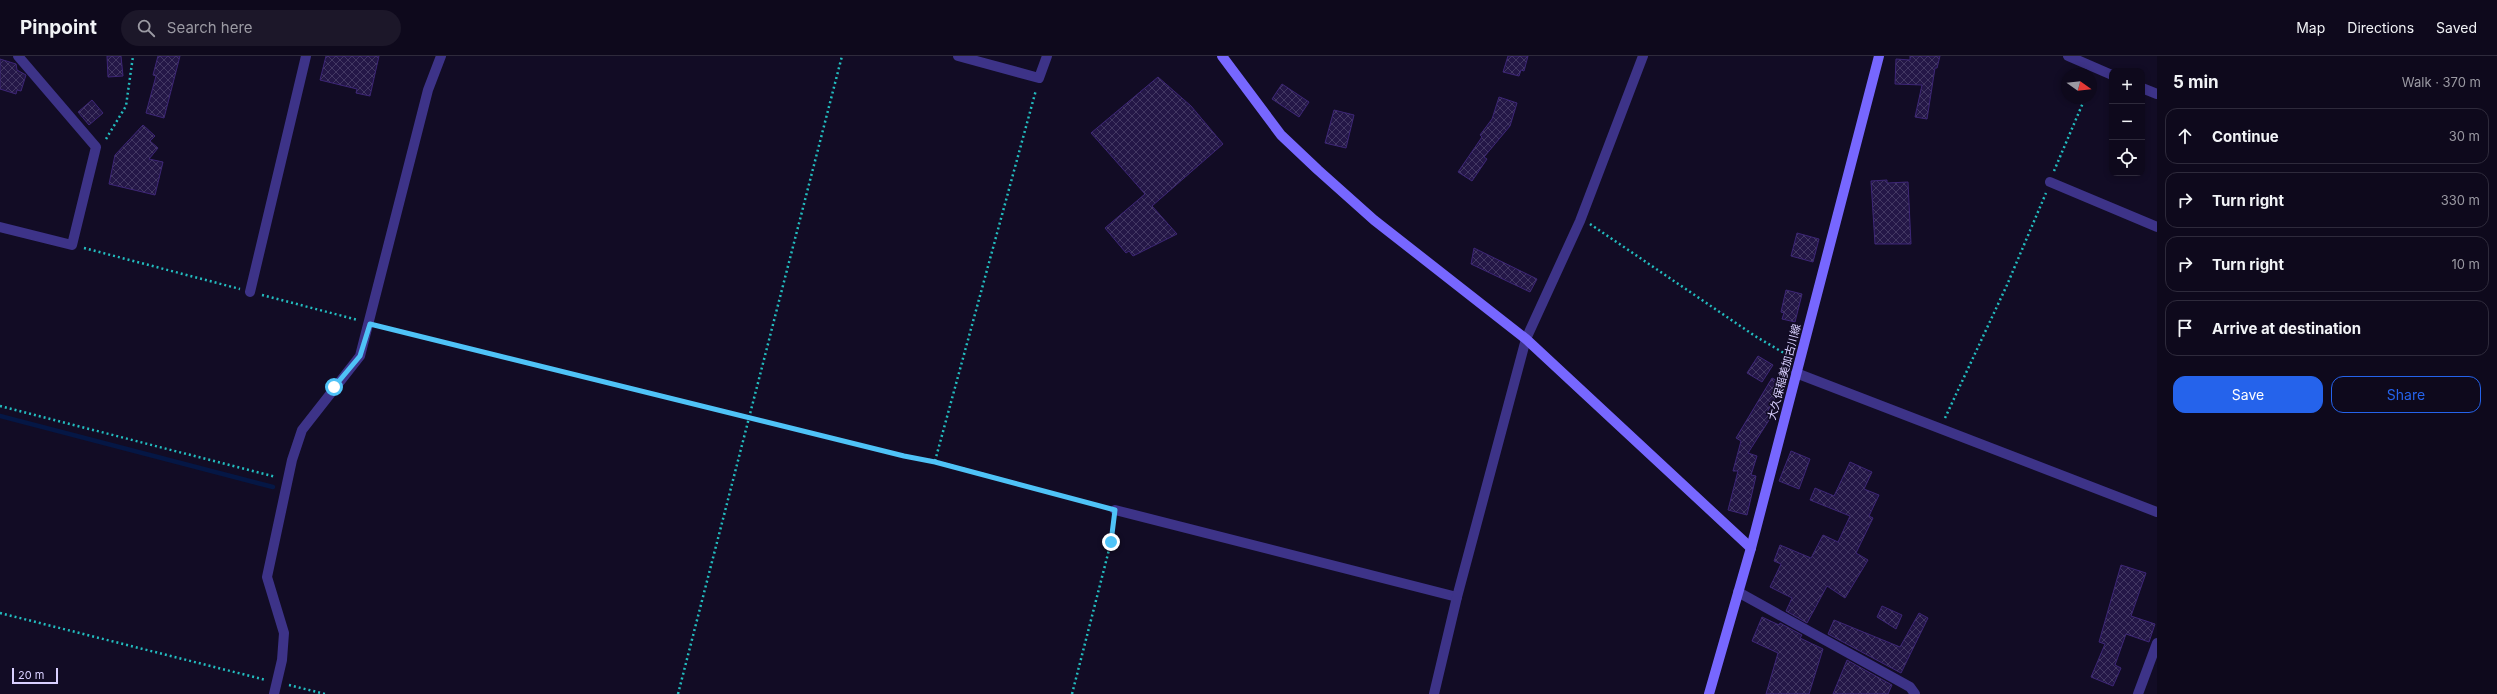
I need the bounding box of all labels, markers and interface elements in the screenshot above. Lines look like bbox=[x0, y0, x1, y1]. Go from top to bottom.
search box bbox=[121, 10, 401, 46]
text: Pinpoint bbox=[20, 16, 97, 39]
icon: search bbox=[135, 17, 157, 39]
text: Search here bbox=[167, 18, 253, 37]
text: Map bbox=[2296, 19, 2325, 36]
text: Directions bbox=[2347, 19, 2414, 36]
text: Saved bbox=[2436, 19, 2477, 36]
north arrow bbox=[2061, 68, 2097, 104]
map controls bbox=[2109, 68, 2145, 176]
button: + bbox=[2109, 68, 2145, 104]
text: 5 min bbox=[2173, 72, 2219, 92]
text: Walk · 370 m bbox=[2402, 74, 2481, 90]
button: − bbox=[2109, 104, 2145, 140]
icon: ahead bbox=[2174, 125, 2196, 147]
text: Continue bbox=[2212, 127, 2279, 146]
text: 30 m bbox=[2449, 128, 2480, 144]
button: locate bbox=[2109, 140, 2145, 176]
icon: right bbox=[2174, 189, 2196, 211]
text: Turn right bbox=[2212, 191, 2284, 210]
text: 330 m bbox=[2441, 192, 2480, 208]
icon: right bbox=[2174, 253, 2196, 275]
text: Turn right bbox=[2212, 255, 2284, 274]
text: 10 m bbox=[2451, 256, 2480, 272]
icon: arrive bbox=[2174, 317, 2196, 339]
text: Arrive at destination bbox=[2212, 319, 2361, 338]
street label: 大久保稲美加古川線 bbox=[1764, 322, 1804, 422]
button: Save bbox=[2173, 376, 2323, 413]
button: Share bbox=[2331, 376, 2481, 413]
route start bbox=[325, 378, 343, 396]
route end bbox=[1102, 533, 1120, 551]
scale bar bbox=[12, 666, 58, 685]
text: 20 m bbox=[18, 668, 44, 682]

